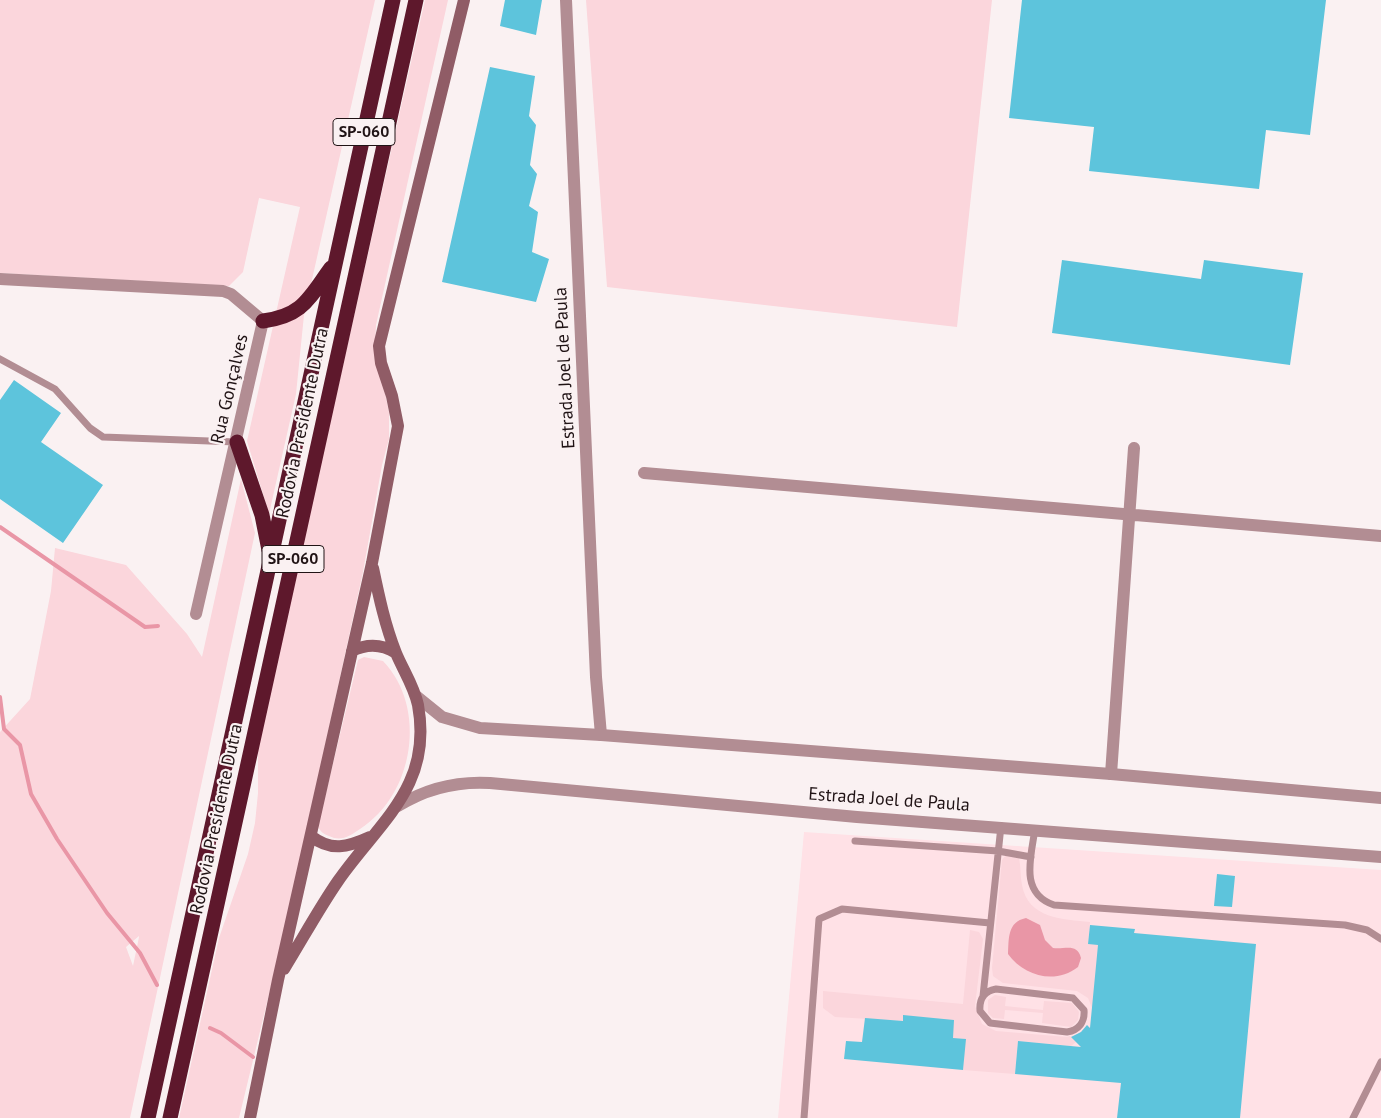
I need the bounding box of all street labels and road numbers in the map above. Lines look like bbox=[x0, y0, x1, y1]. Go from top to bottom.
road number: SP-060 bbox=[333, 118, 395, 146]
street label: Estrada Joel de Paula bbox=[550, 287, 580, 449]
street label: Rodovia Presidente Dutra bbox=[272, 326, 334, 520]
street label: Rua Gonçalves bbox=[207, 332, 253, 446]
road number: SP-060 bbox=[262, 546, 324, 572]
street label: Rodovia Presidente Dutra bbox=[186, 722, 248, 916]
street label: Estrada Joel de Paula bbox=[808, 784, 970, 816]

